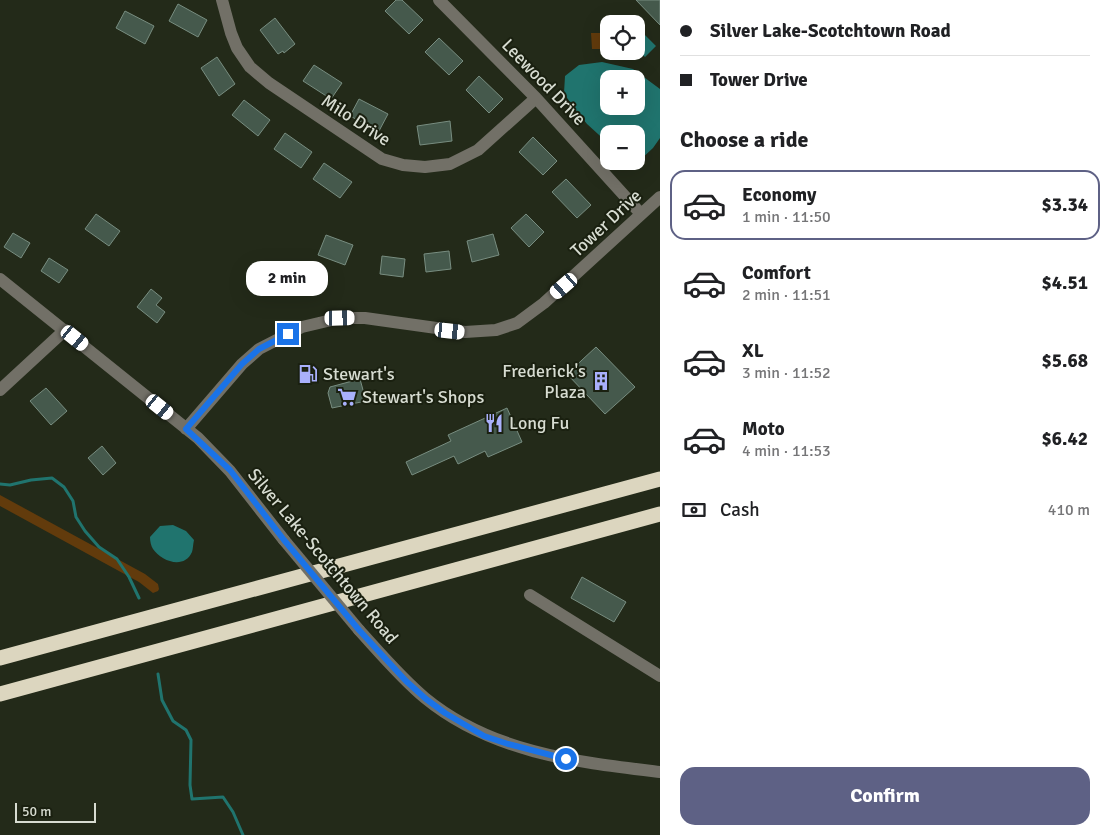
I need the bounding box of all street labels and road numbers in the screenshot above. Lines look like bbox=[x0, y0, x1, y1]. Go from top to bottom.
street label: Leewood Drive bbox=[497, 34, 591, 130]
street label: Milo Drive bbox=[317, 90, 395, 150]
street label: Tower Drive bbox=[566, 185, 646, 261]
street label: Silver Lake-Scotchtown Road bbox=[243, 464, 403, 648]

